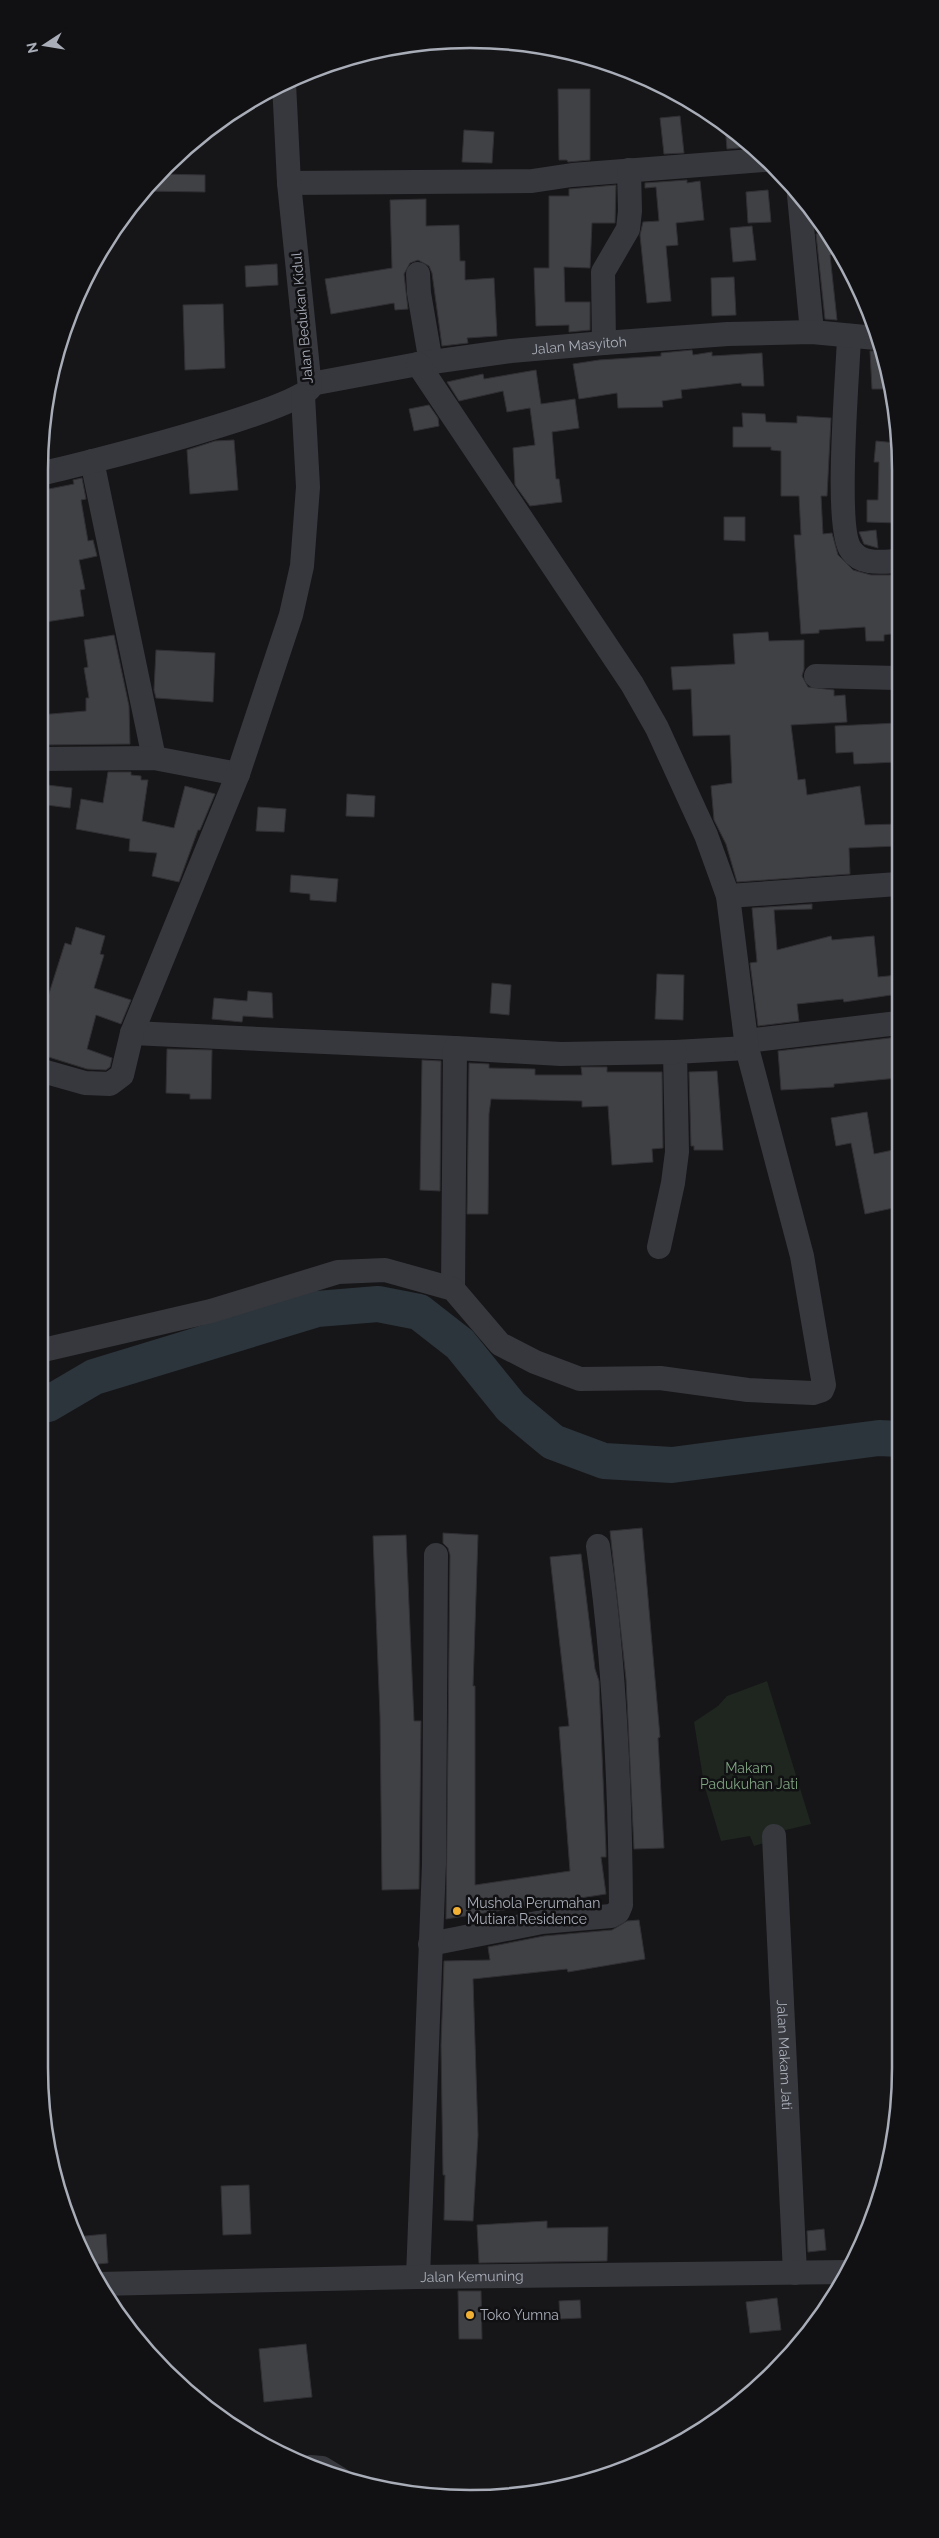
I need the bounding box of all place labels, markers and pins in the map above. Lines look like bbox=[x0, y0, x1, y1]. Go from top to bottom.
place label: Mushola Perumahan Mutiara Residence bbox=[467, 1895, 600, 1927]
marker: Mushola Perumahan Mutiara Residence bbox=[451, 1905, 463, 1917]
place label: Toko Yumna bbox=[480, 2307, 559, 2323]
marker: Toko Yumna bbox=[464, 2309, 476, 2321]

